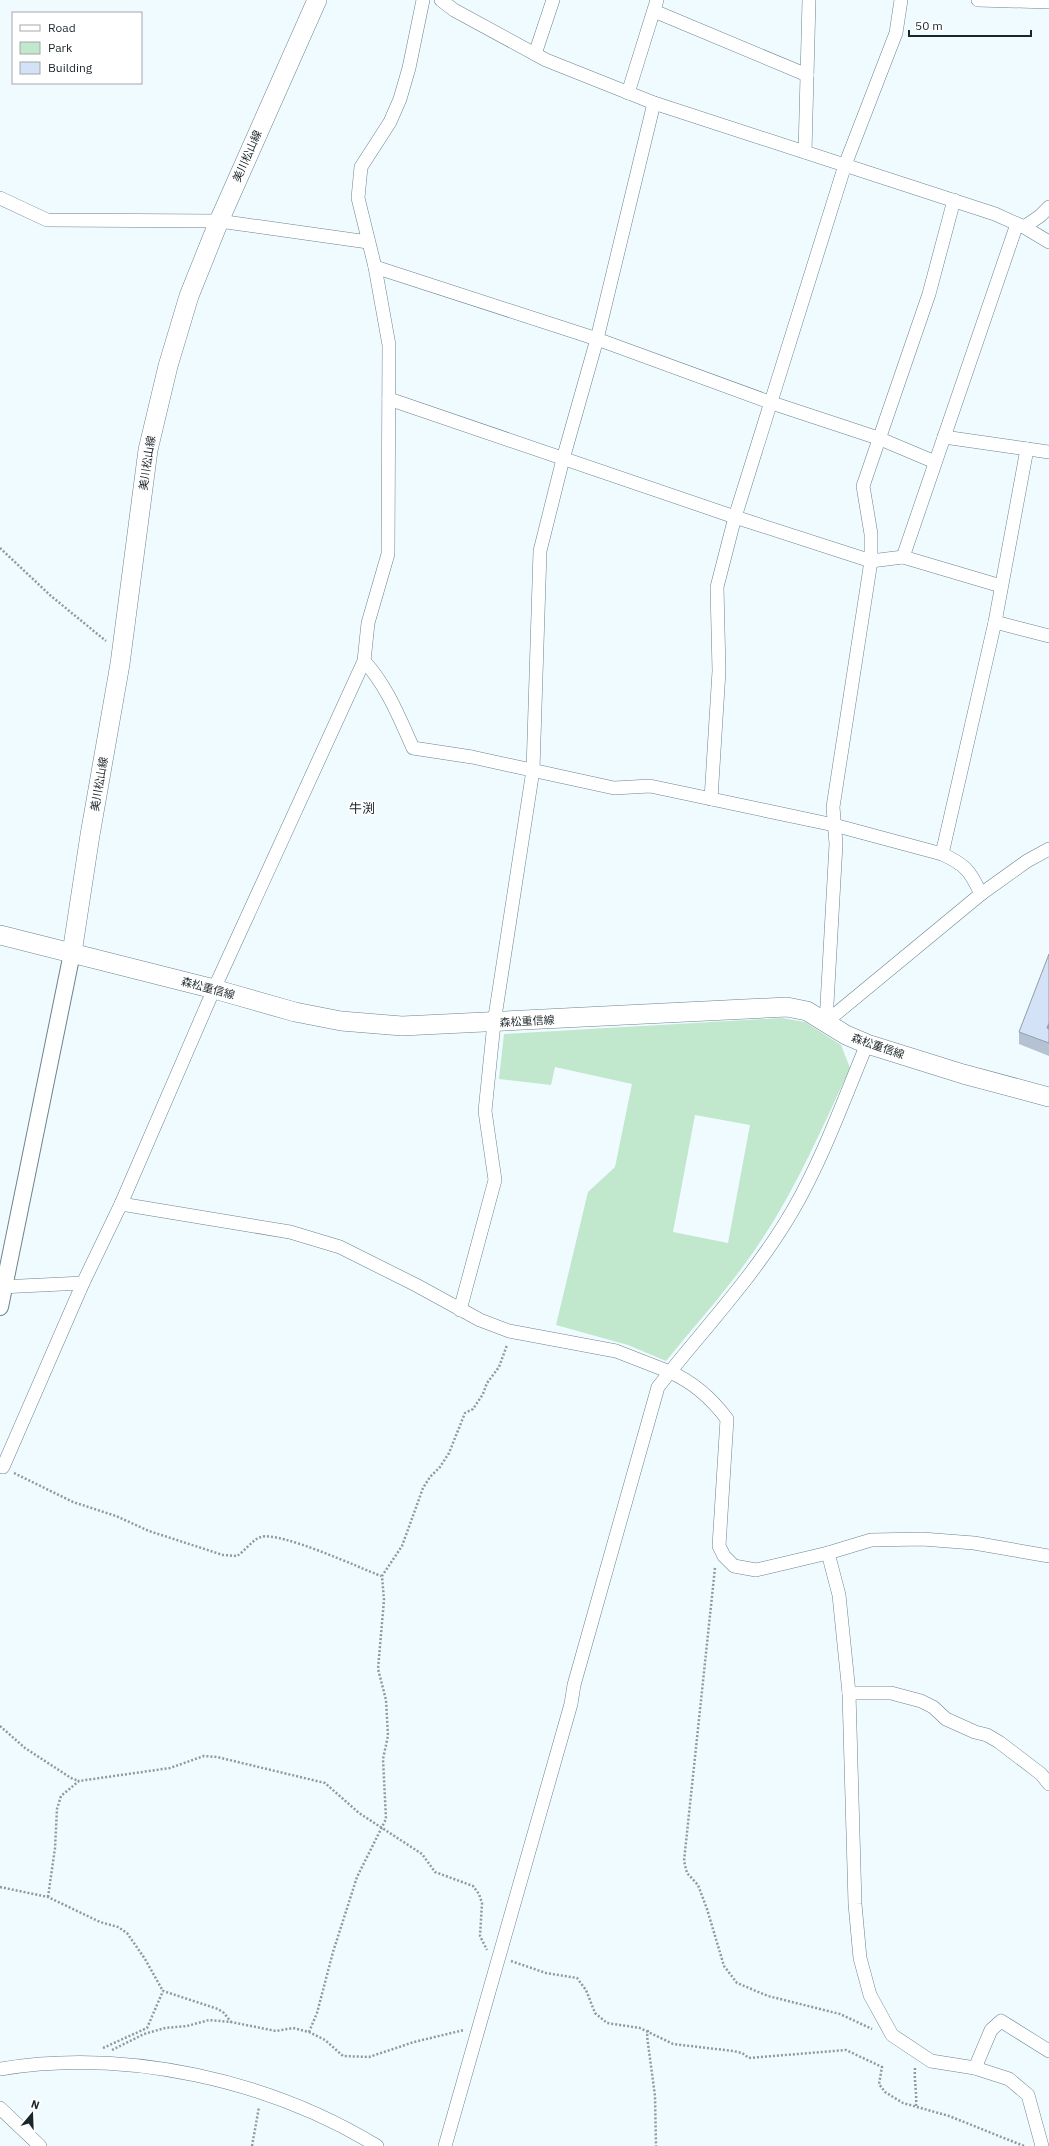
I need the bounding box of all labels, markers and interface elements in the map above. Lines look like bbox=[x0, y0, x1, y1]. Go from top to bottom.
legend bbox=[12, 12, 142, 84]
scale bar bbox=[909, 12, 1031, 38]
text: 50 m bbox=[915, 18, 943, 33]
text: Road bbox=[48, 20, 76, 35]
text: Park bbox=[48, 40, 73, 55]
text: Building bbox=[48, 60, 93, 75]
street label: 美川松山線 bbox=[229, 128, 265, 184]
street label: 美川松山線 bbox=[136, 435, 158, 491]
street label: 美川松山線 bbox=[87, 756, 111, 812]
district label: 牛渕 bbox=[349, 800, 375, 817]
street label: 森松重信線 bbox=[180, 974, 236, 1002]
street label: 森松重信線 bbox=[499, 1013, 555, 1029]
street label: 森松重信線 bbox=[850, 1030, 906, 1062]
north arrow bbox=[12, 2094, 52, 2134]
text: N bbox=[29, 2097, 41, 2112]

